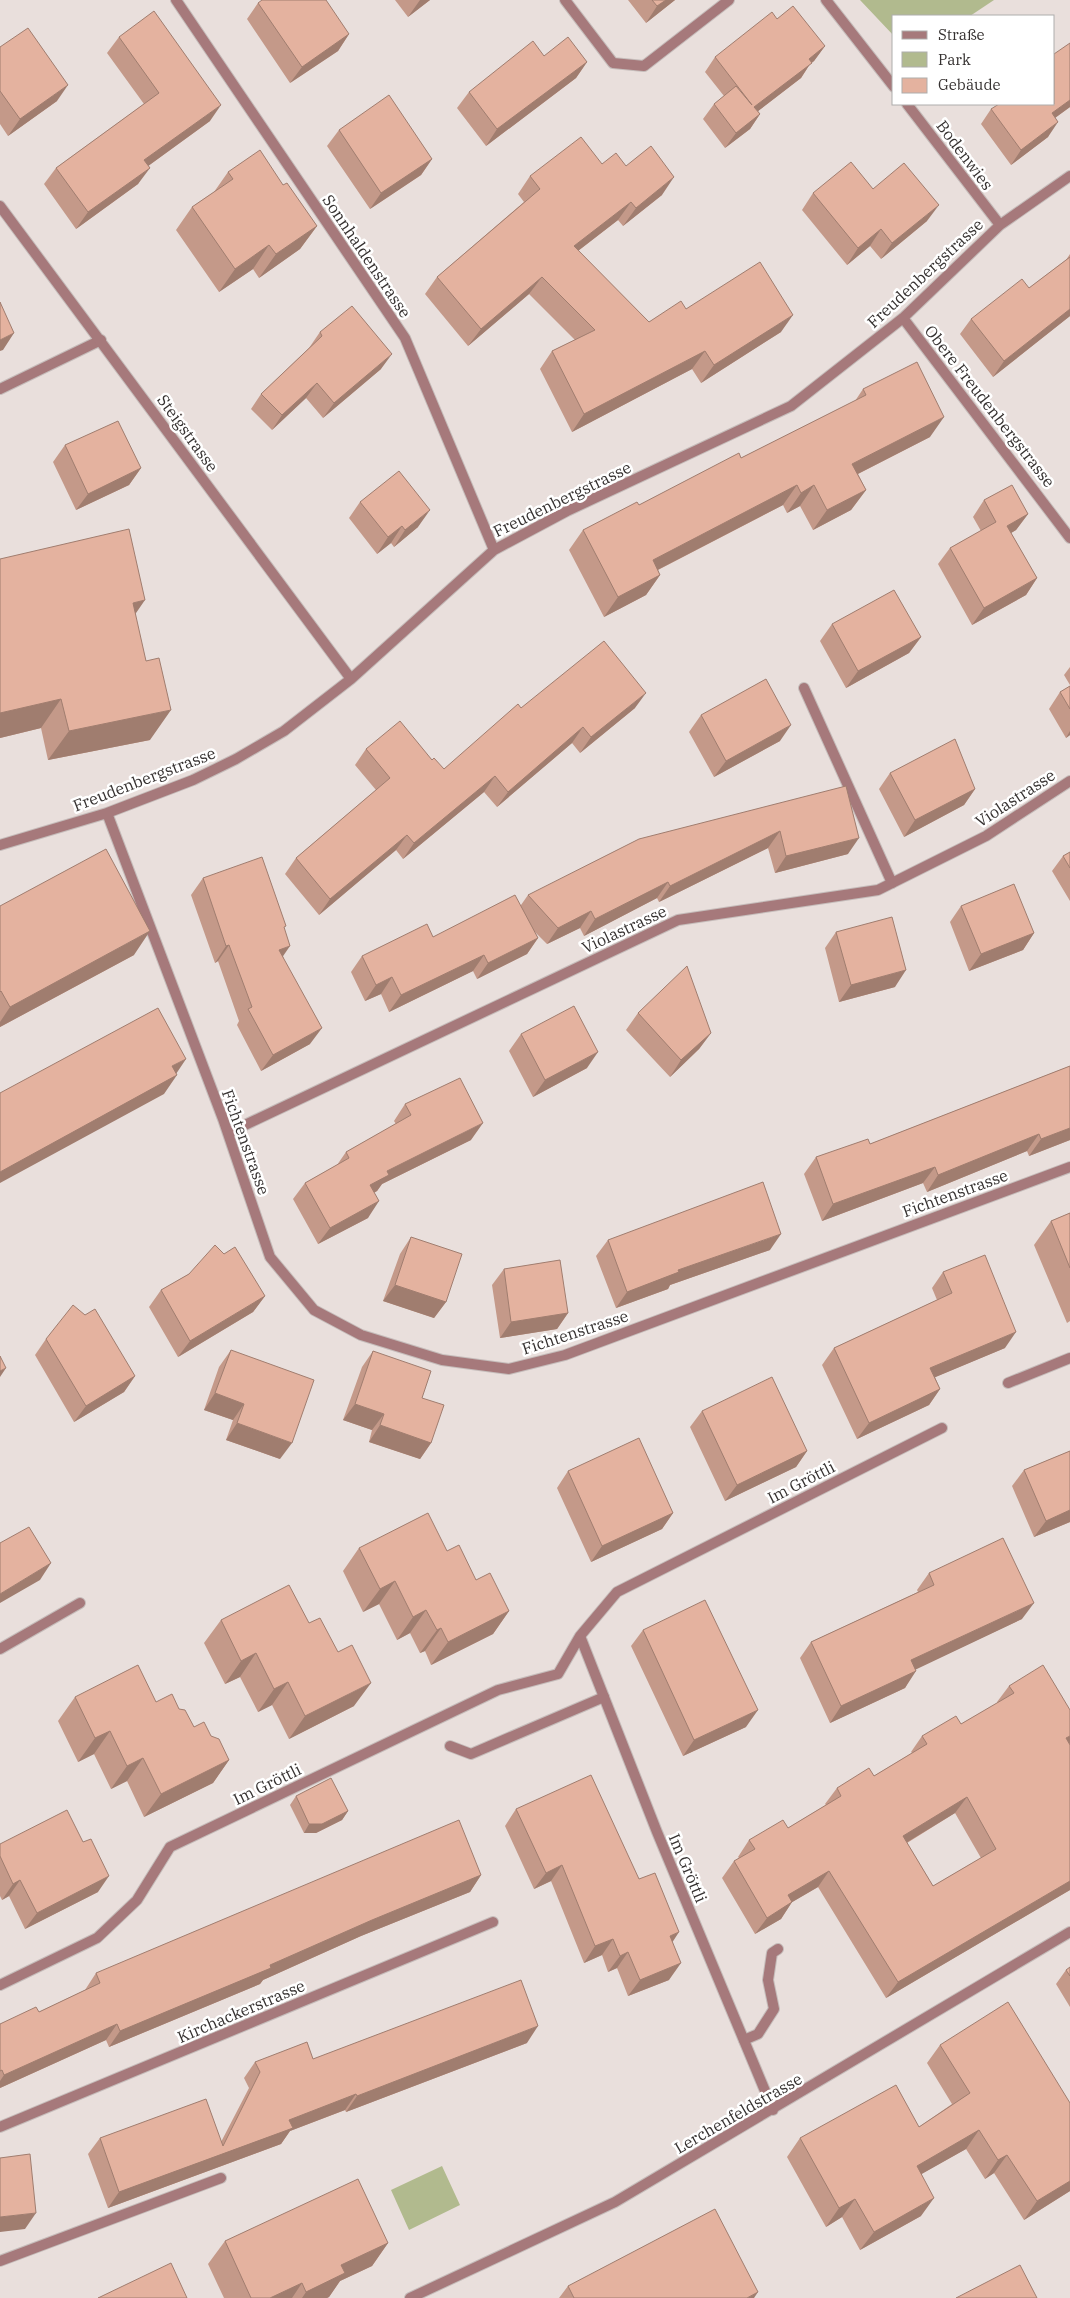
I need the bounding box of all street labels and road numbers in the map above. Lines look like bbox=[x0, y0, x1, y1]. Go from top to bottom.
street label: Bodenwies bbox=[932, 116, 998, 194]
street label: Sonnhaldenstrasse bbox=[318, 191, 416, 321]
street label: Freudenbergstrasse bbox=[863, 214, 987, 332]
street label: Obere Freudenbergstrasse bbox=[920, 321, 1060, 491]
street label: Steigstrasse bbox=[153, 390, 223, 476]
street label: Freudenbergstrasse bbox=[490, 457, 634, 541]
street label: Freudenbergstrasse bbox=[70, 743, 218, 815]
street label: Violastrasse bbox=[971, 765, 1059, 831]
street label: Violastrasse bbox=[578, 901, 670, 957]
street label: Fichtenstrasse bbox=[218, 1087, 274, 1197]
street label: Fichtenstrasse bbox=[900, 1165, 1010, 1221]
street label: Fichtenstrasse bbox=[519, 1305, 631, 1359]
street label: Im Gröttli bbox=[764, 1456, 838, 1508]
street label: Im Gröttli bbox=[230, 1759, 304, 1809]
street label: Im Gröttli bbox=[665, 1830, 711, 1906]
street label: Kirchackerstrasse bbox=[174, 1975, 308, 2047]
street label: Lerchenfeldstrasse bbox=[671, 2068, 805, 2158]

